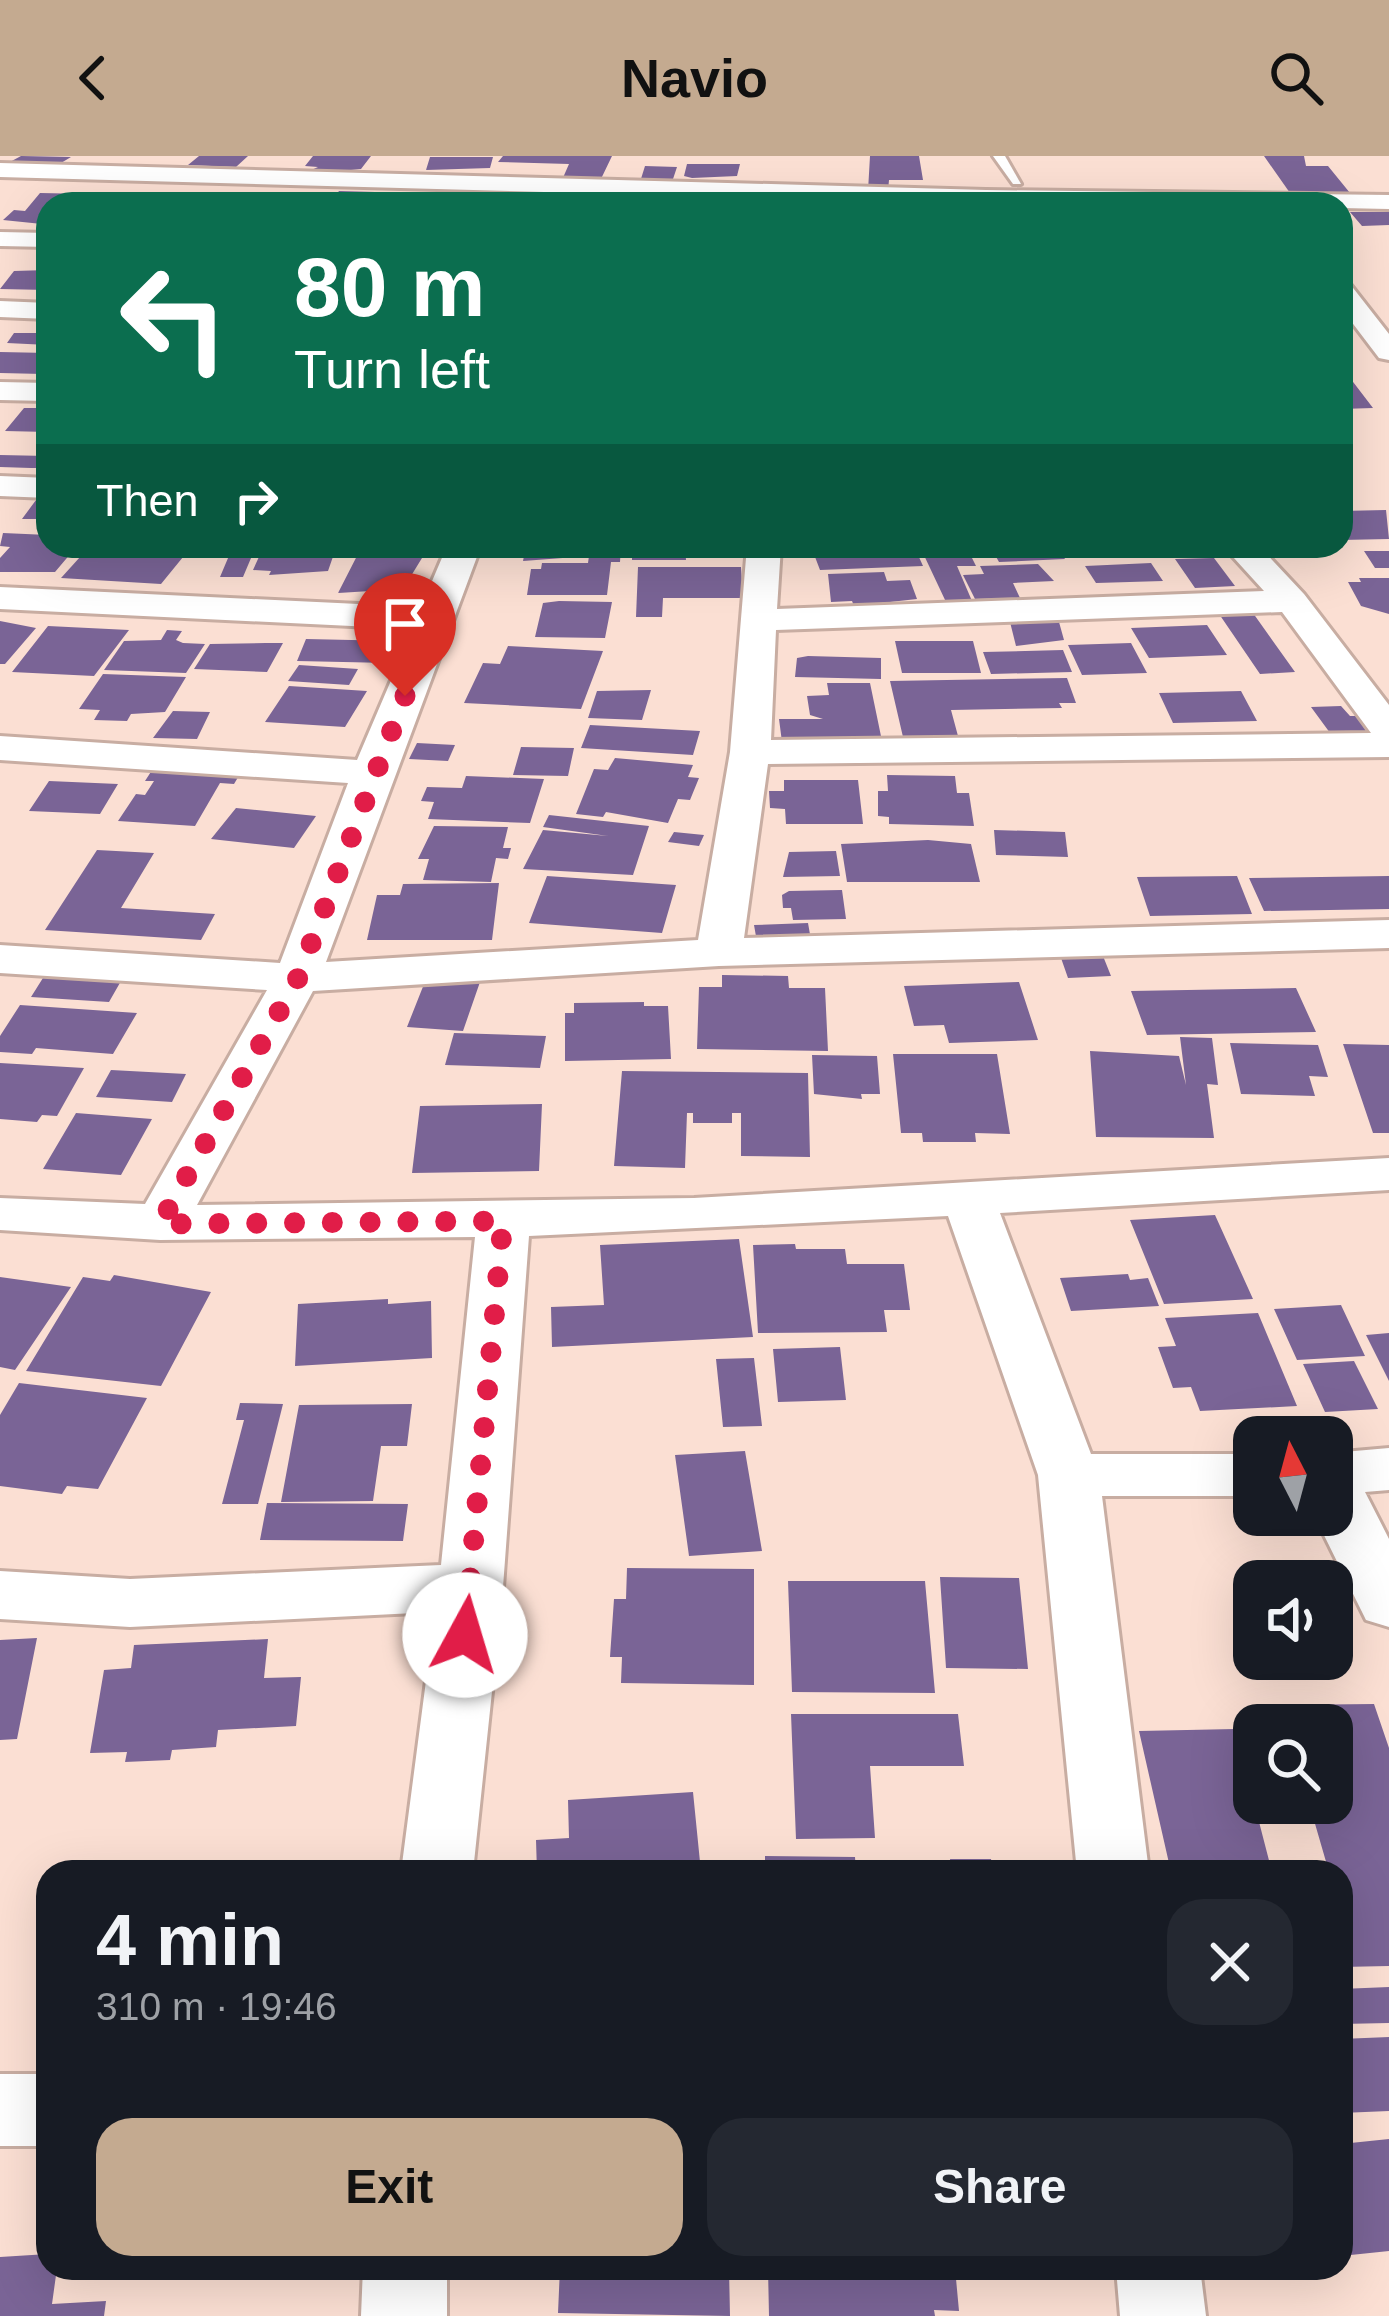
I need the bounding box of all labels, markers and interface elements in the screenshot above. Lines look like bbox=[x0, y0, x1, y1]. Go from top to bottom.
icon: back bbox=[60, 45, 126, 111]
icon: search bbox=[1263, 45, 1329, 111]
text: Navio bbox=[621, 48, 768, 108]
icon: left bbox=[96, 240, 252, 396]
text: 80 m bbox=[294, 240, 485, 334]
text: Turn left bbox=[294, 339, 490, 399]
icon: right bbox=[223, 468, 289, 534]
text: Then bbox=[96, 475, 199, 526]
pin bbox=[354, 573, 456, 696]
icon: arrive bbox=[372, 591, 438, 657]
north arrow bbox=[1233, 1416, 1353, 1536]
map controls bbox=[1233, 1416, 1353, 1824]
button: sound bbox=[1233, 1560, 1353, 1680]
position arrow bbox=[402, 1572, 528, 1698]
button: search bbox=[1233, 1704, 1353, 1824]
button: close bbox=[1167, 1899, 1293, 2025]
text: 4 min bbox=[96, 1900, 284, 1980]
text: 310 m · 19:46 bbox=[96, 1985, 337, 2028]
button: Exit bbox=[96, 2118, 683, 2256]
button: Share bbox=[707, 2118, 1293, 2256]

